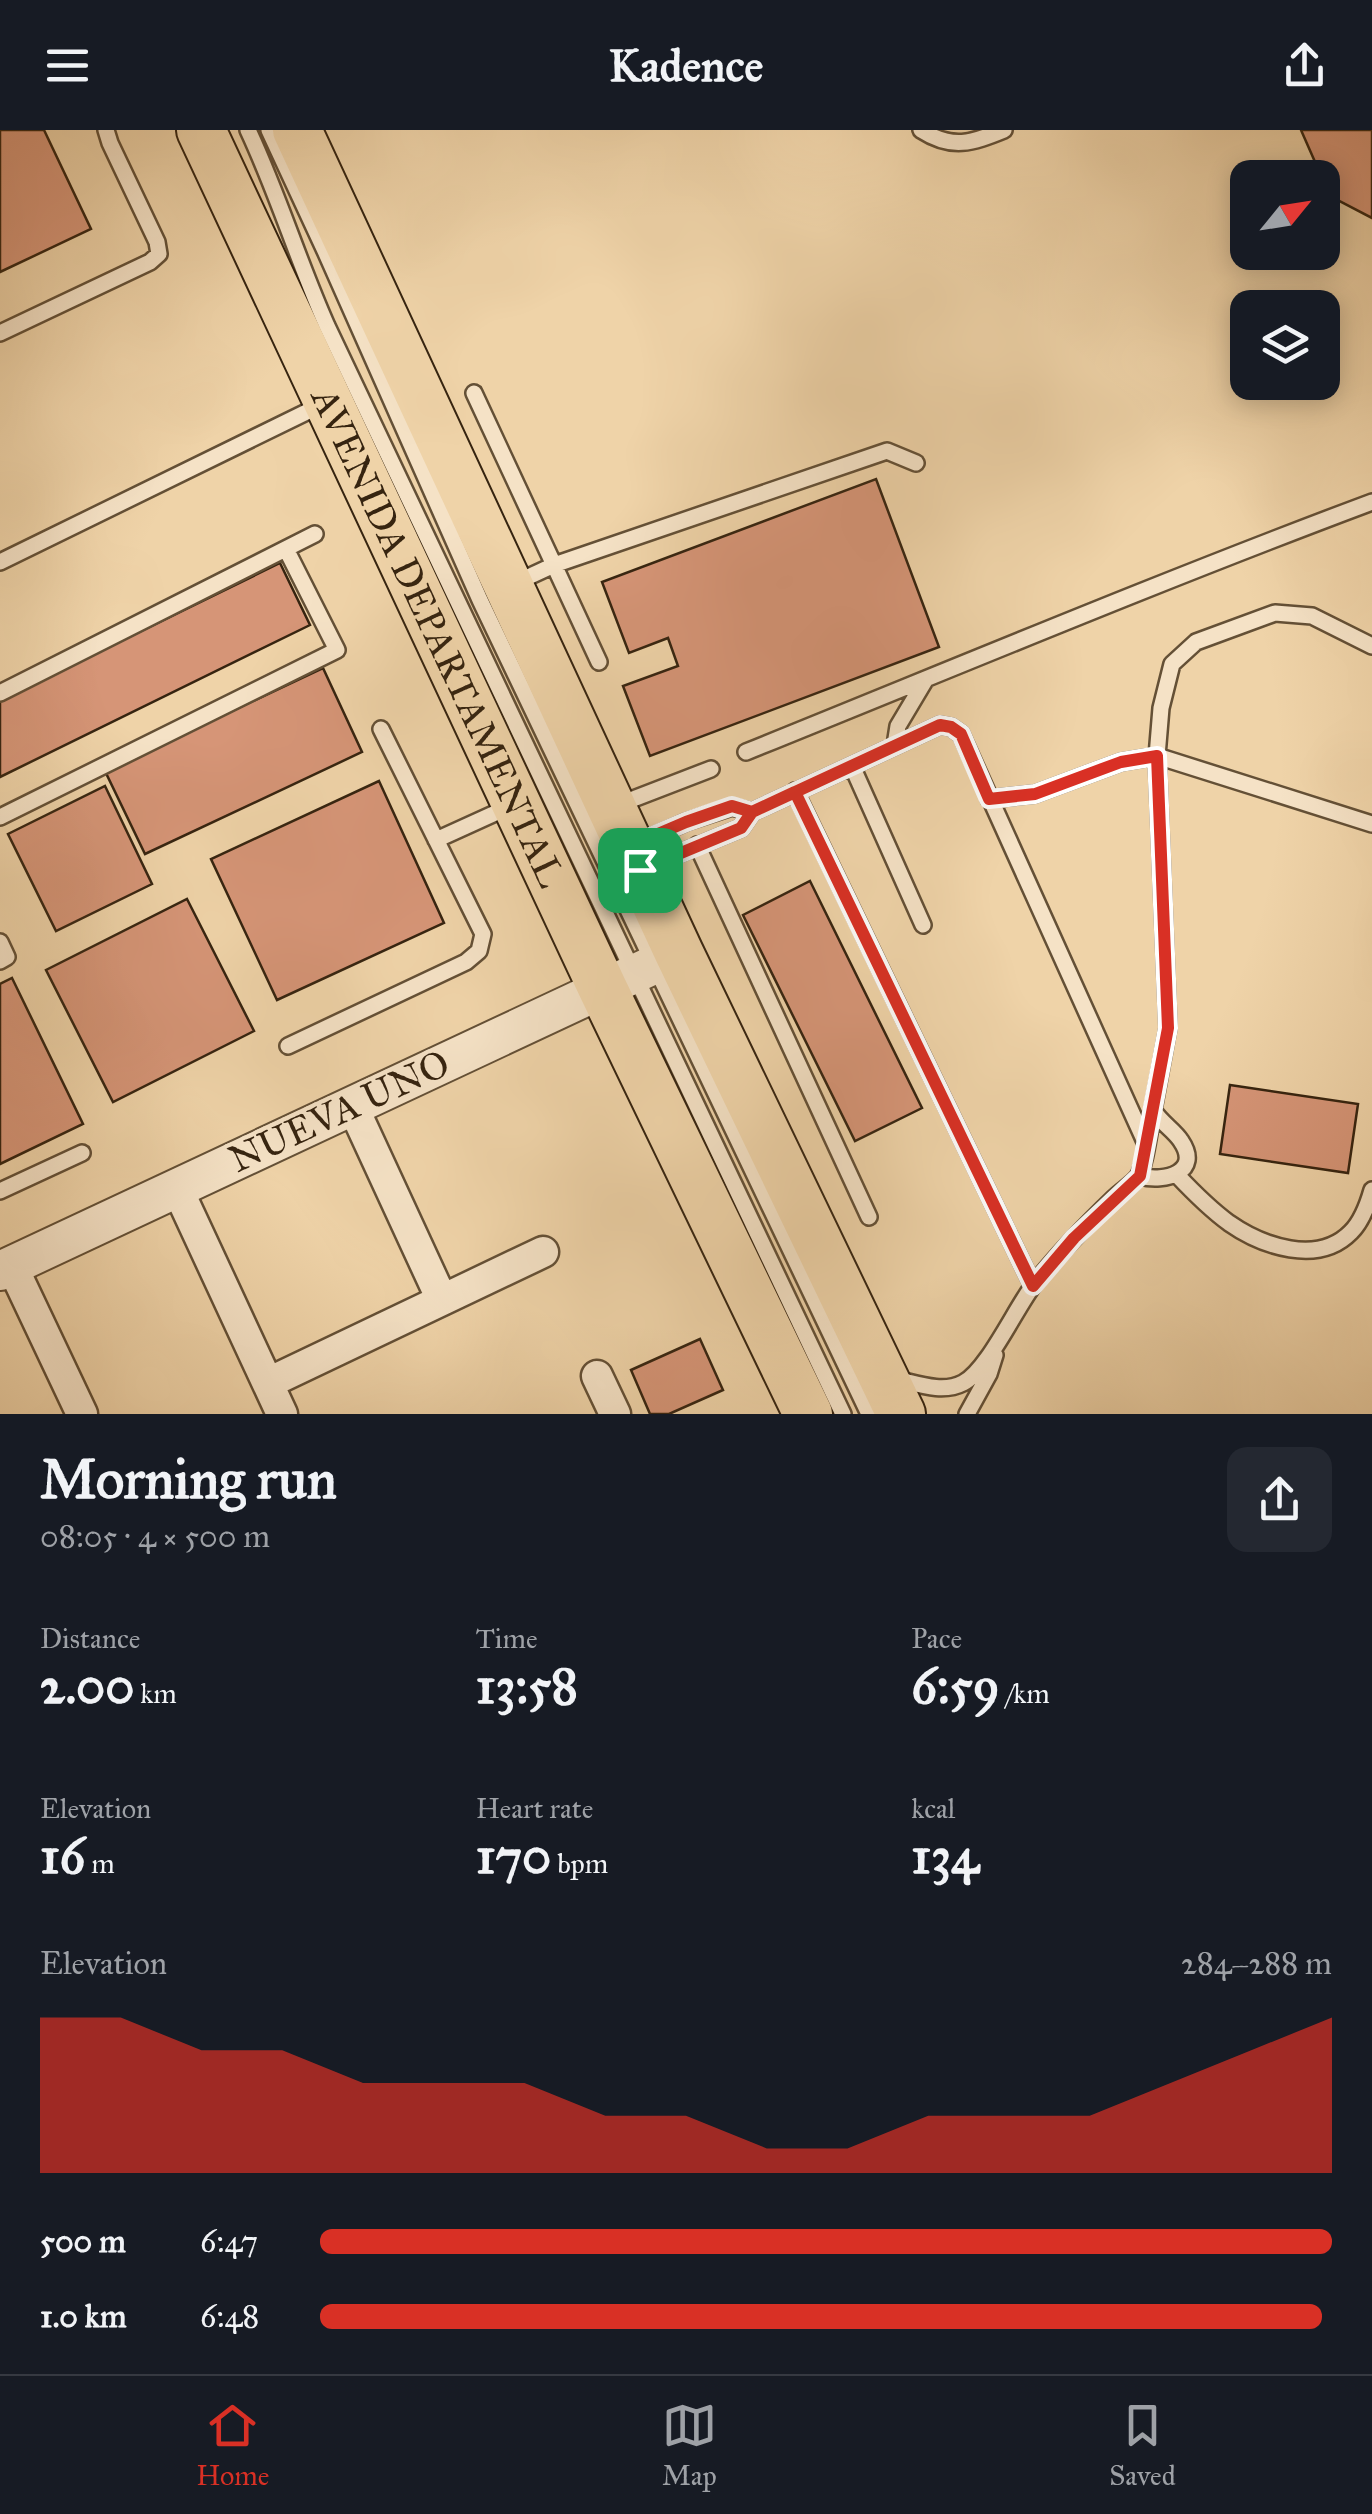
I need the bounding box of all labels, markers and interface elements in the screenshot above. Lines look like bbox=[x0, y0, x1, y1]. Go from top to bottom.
icon: menu bbox=[40, 38, 95, 93]
text: Kadence bbox=[609, 38, 763, 93]
icon: share bbox=[1277, 38, 1332, 93]
north arrow bbox=[1230, 160, 1340, 270]
map controls bbox=[1230, 160, 1340, 400]
button: layers bbox=[1230, 290, 1340, 400]
street label: AVENIDA DEPARTAMENTAL bbox=[301, 378, 575, 894]
pin bbox=[598, 828, 683, 913]
icon: arrive bbox=[613, 843, 668, 898]
street label: NUEVA UNO bbox=[222, 1040, 456, 1182]
text: Morning run bbox=[40, 1446, 337, 1513]
button: share bbox=[1227, 1447, 1332, 1552]
text: 08:05 · 4 × 500 m bbox=[40, 1517, 270, 1556]
text: Distance bbox=[40, 1621, 140, 1656]
text: Time bbox=[476, 1621, 538, 1656]
text: Pace bbox=[911, 1621, 962, 1656]
text: 2.00 bbox=[40, 1656, 134, 1717]
text: 13:58 bbox=[476, 1656, 578, 1717]
text: 6:59 bbox=[911, 1656, 1000, 1717]
text: km bbox=[134, 1676, 177, 1711]
text: /km bbox=[1000, 1676, 1050, 1711]
text: Elevation bbox=[40, 1791, 151, 1826]
text: Heart rate bbox=[476, 1791, 593, 1826]
text: kcal bbox=[911, 1791, 955, 1826]
text: 16 bbox=[40, 1826, 85, 1887]
text: 170 bbox=[476, 1826, 551, 1887]
text: 134 bbox=[911, 1826, 979, 1887]
text: m bbox=[85, 1846, 115, 1881]
text: bpm bbox=[551, 1846, 608, 1881]
text: Elevation bbox=[40, 1944, 167, 1983]
text: 284–288 m bbox=[1181, 1944, 1332, 1983]
text: 500 m bbox=[40, 2222, 126, 2261]
text: 6:47 bbox=[200, 2222, 258, 2261]
text: 1.0 km bbox=[40, 2297, 127, 2336]
text: 6:48 bbox=[200, 2297, 259, 2336]
tab: Home bbox=[196, 2398, 269, 2493]
tab: Map bbox=[662, 2398, 717, 2493]
tab: Saved bbox=[1109, 2398, 1176, 2493]

